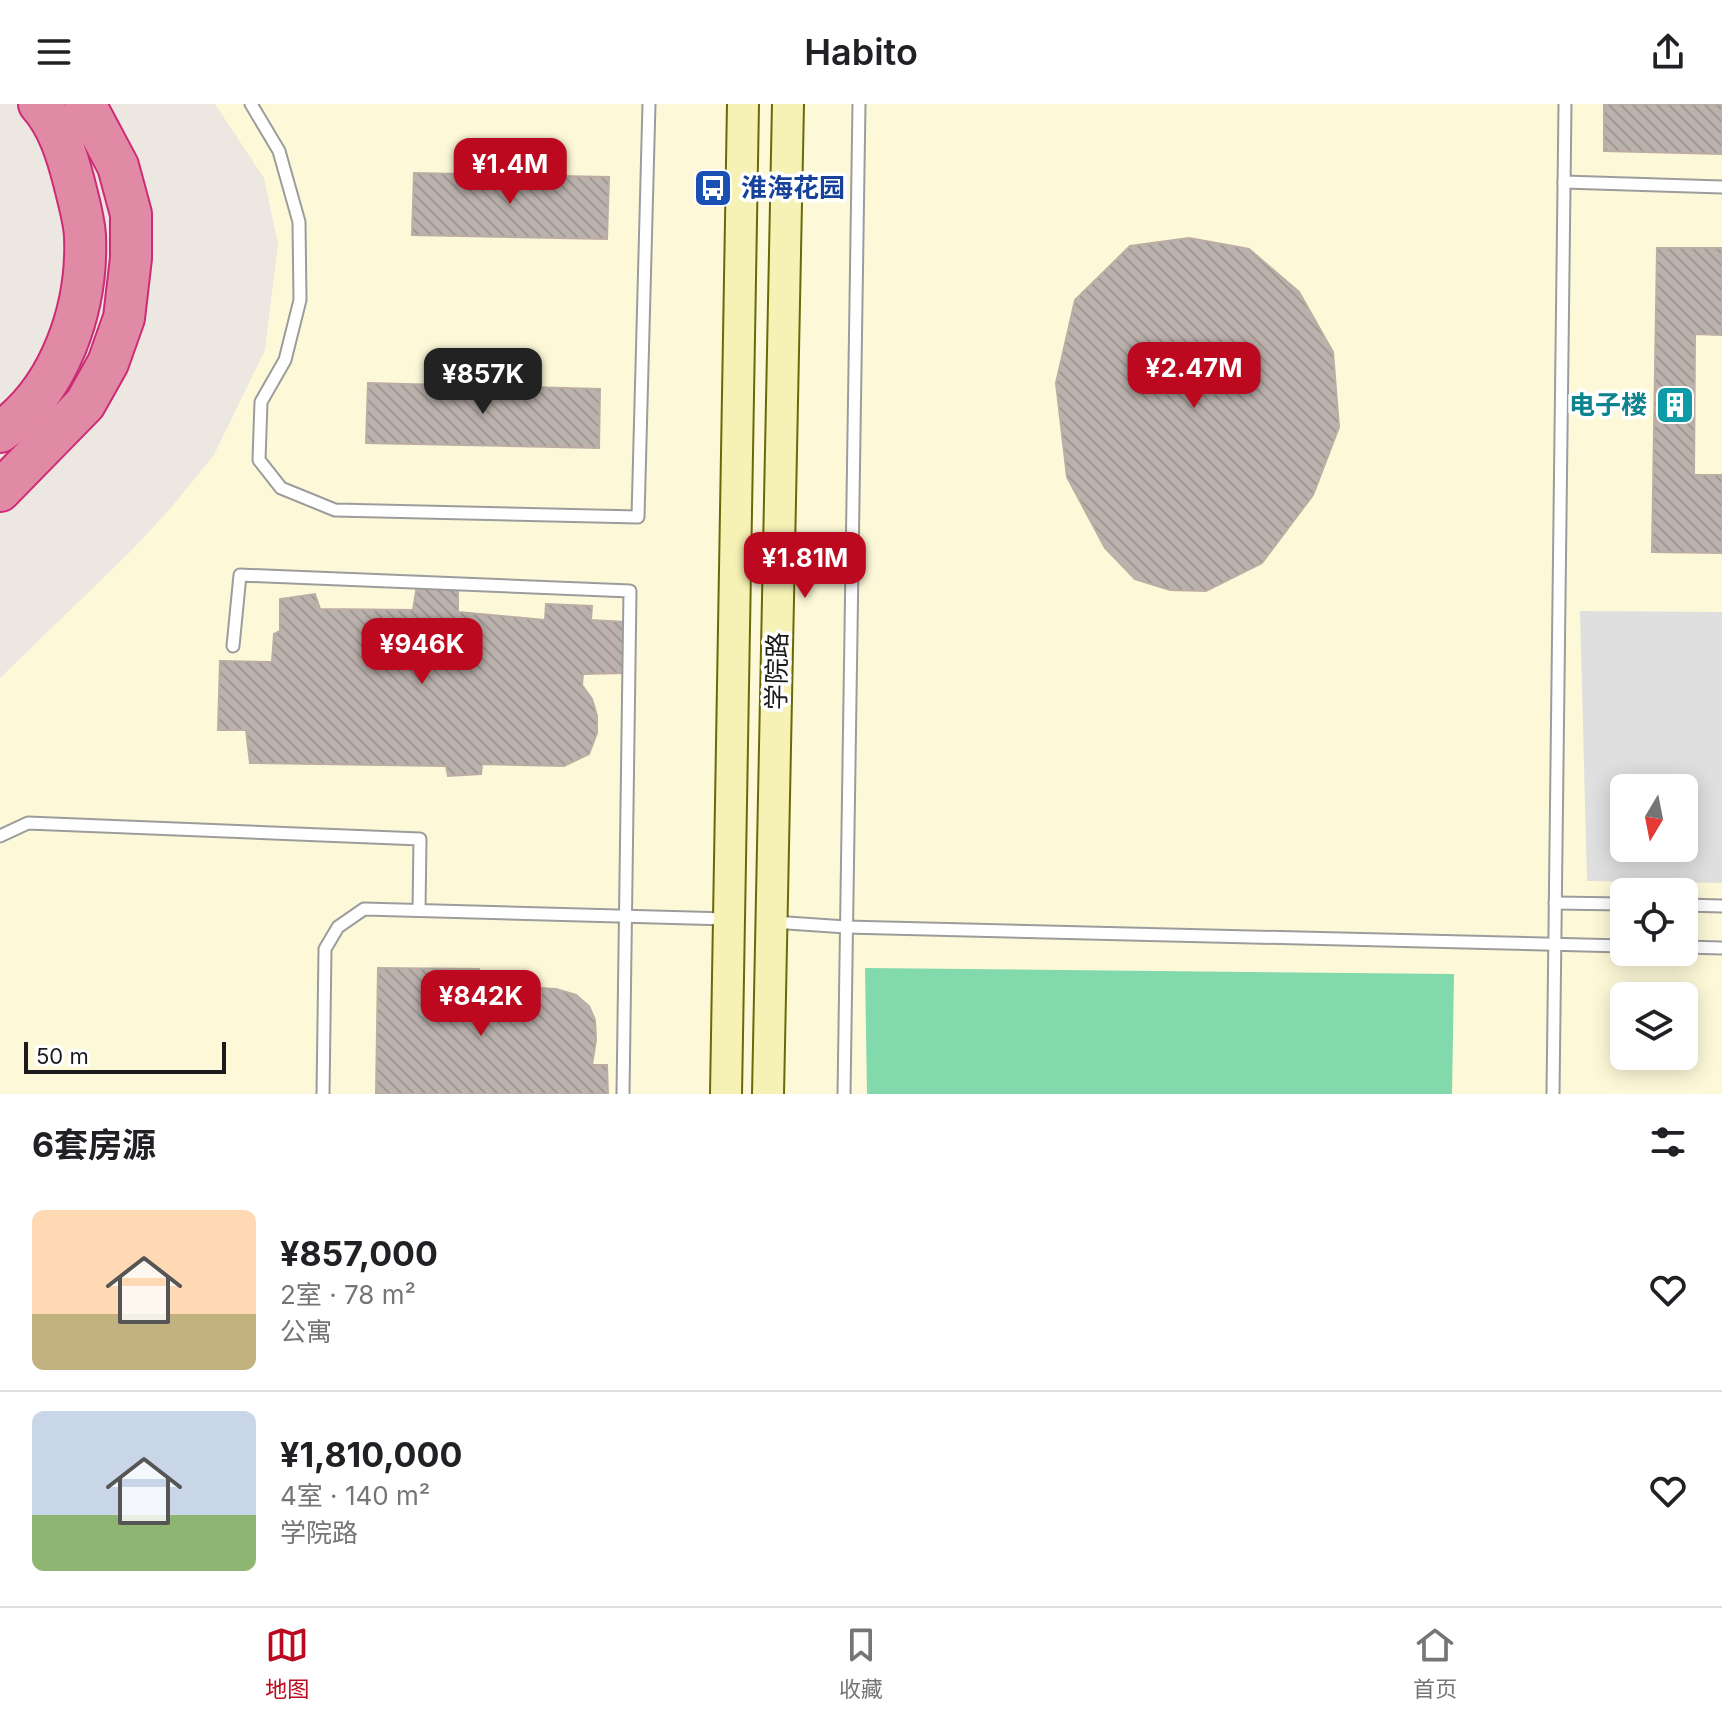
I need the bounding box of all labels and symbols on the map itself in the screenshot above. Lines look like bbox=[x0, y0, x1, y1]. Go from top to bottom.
pin: ¥1.4M bbox=[454, 138, 566, 206]
bus stop icon: 淮海花园 bbox=[692, 167, 734, 209]
place label: 淮海花园 bbox=[741, 172, 845, 203]
pin: ¥2.47M bbox=[1129, 342, 1259, 410]
pin: ¥857K bbox=[427, 348, 539, 416]
building icon: 电子楼 bbox=[1654, 384, 1696, 426]
place label: 电子楼 bbox=[1569, 389, 1647, 420]
pin: ¥1.81M bbox=[740, 532, 870, 600]
pin: ¥946K bbox=[366, 618, 478, 686]
street label: 学院路 bbox=[760, 632, 793, 710]
north arrow bbox=[1610, 774, 1698, 862]
pin: ¥842K bbox=[425, 970, 537, 1038]
scale bar bbox=[24, 1038, 226, 1074]

